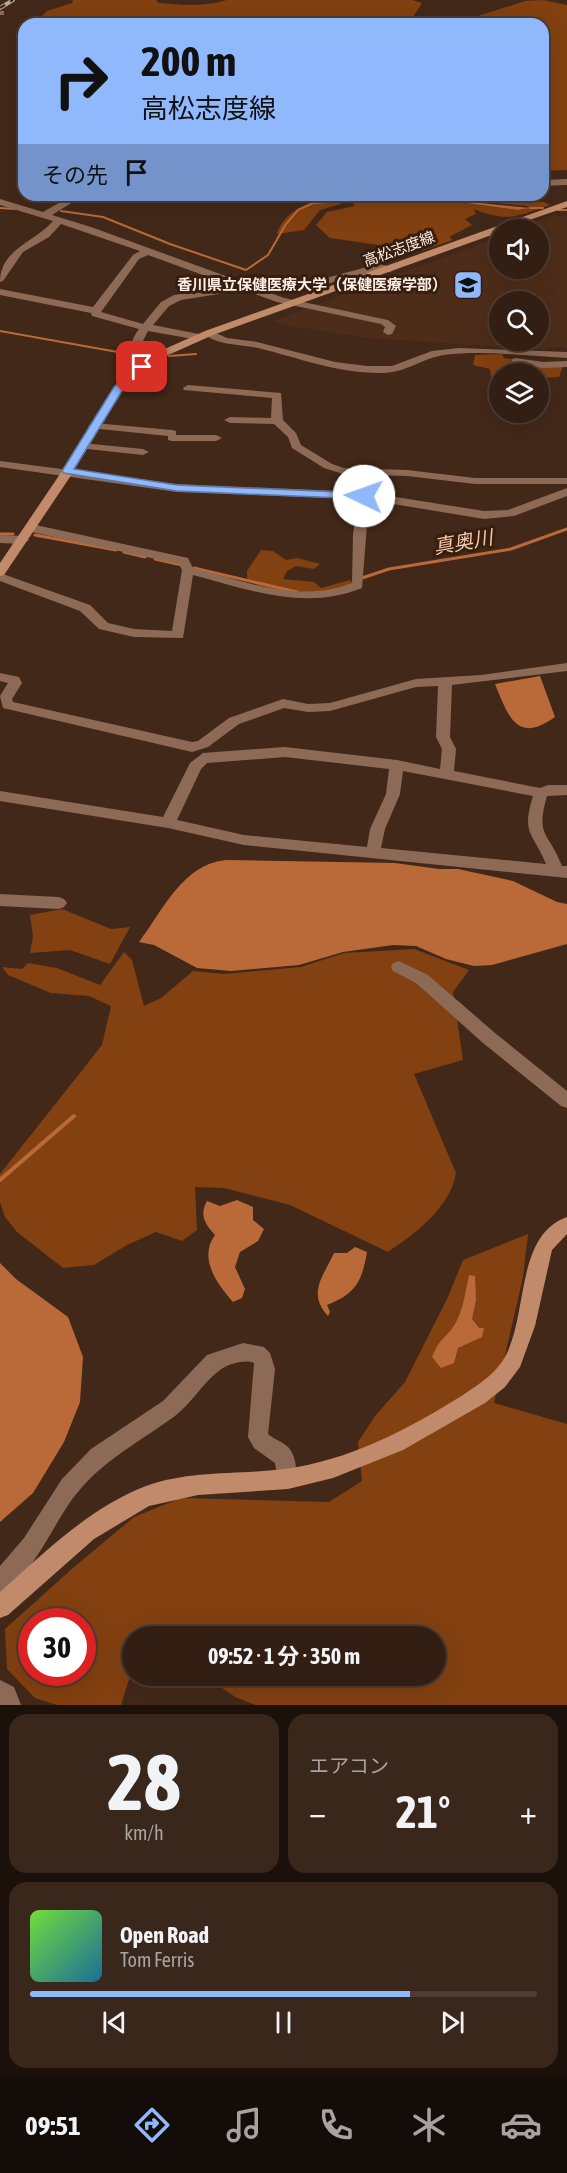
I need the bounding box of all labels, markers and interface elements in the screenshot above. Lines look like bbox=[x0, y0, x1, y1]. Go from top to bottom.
text: 200 m bbox=[141, 37, 236, 85]
icon: right bbox=[42, 42, 120, 120]
text: 高松志度線 bbox=[141, 93, 276, 124]
icon: arrive bbox=[120, 156, 153, 189]
text: その先 bbox=[42, 162, 108, 188]
map controls bbox=[489, 219, 549, 423]
button: sound bbox=[489, 219, 549, 279]
street label: 高松志度線 bbox=[361, 228, 437, 269]
school or university icon: 香川県立保健医療大学（保健医療学部） bbox=[452, 269, 484, 301]
place label: 香川県立保健医療大学（保健医療学部） bbox=[177, 276, 447, 293]
button: search bbox=[489, 291, 549, 351]
pin bbox=[116, 341, 167, 392]
icon: arrive bbox=[125, 350, 158, 383]
button: layers bbox=[489, 363, 549, 423]
position arrow bbox=[332, 464, 396, 528]
water label: 真奥川 bbox=[431, 525, 496, 558]
speed limit sign: 30 bbox=[18, 1608, 96, 1686]
text: 09:52 · 1 分 · 350 m bbox=[208, 1643, 360, 1669]
text: 28 bbox=[107, 1737, 181, 1827]
text: エアコン bbox=[309, 1754, 389, 1777]
text: 21° bbox=[396, 1786, 450, 1838]
text: − bbox=[309, 1793, 326, 1831]
text: + bbox=[520, 1793, 537, 1831]
text: km/h bbox=[124, 1821, 164, 1844]
text: Open Road bbox=[120, 1922, 209, 1948]
text: Tom Ferris bbox=[120, 1948, 194, 1971]
icon: previous bbox=[98, 2006, 131, 2039]
icon: pause bbox=[267, 2006, 300, 2039]
icon: next bbox=[436, 2006, 469, 2039]
icon: directions bbox=[131, 2104, 173, 2146]
icon: music bbox=[223, 2104, 265, 2146]
icon: phone bbox=[315, 2104, 357, 2146]
icon: climate bbox=[408, 2104, 450, 2146]
icon: car bbox=[500, 2104, 542, 2146]
text: 09:51 bbox=[25, 2110, 81, 2141]

